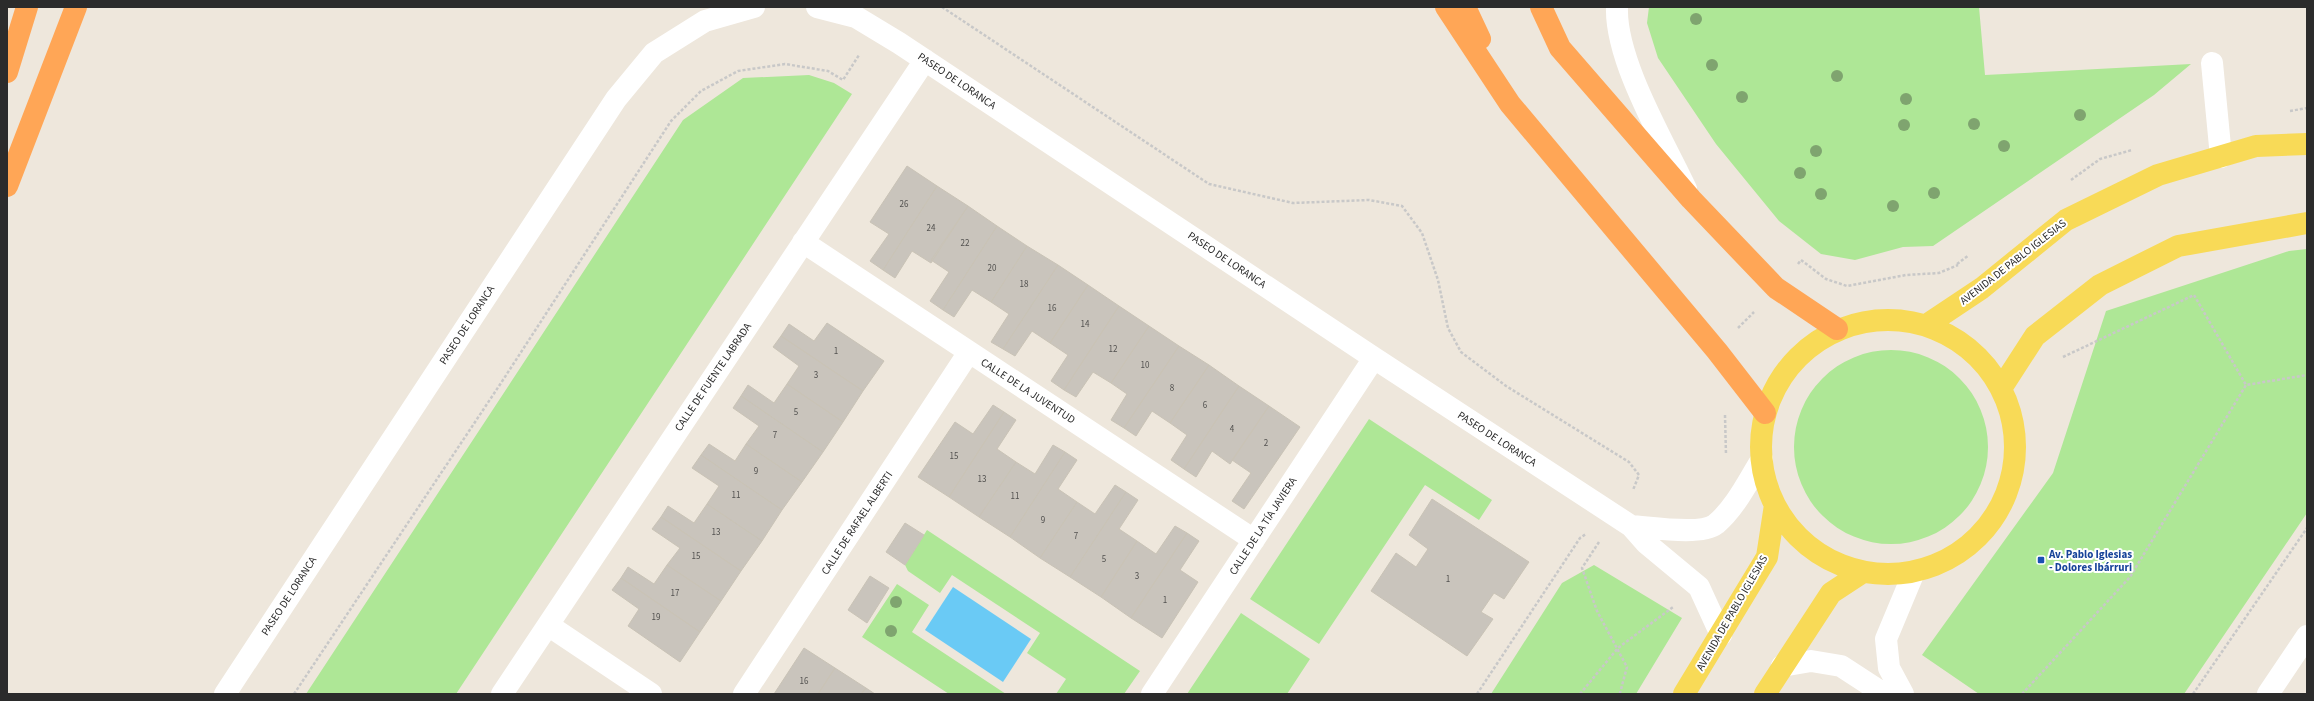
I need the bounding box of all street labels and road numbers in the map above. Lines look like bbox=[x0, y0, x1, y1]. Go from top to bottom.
street label: PASEO DE LORANCA bbox=[915, 49, 999, 113]
street label: AVENIDA DE PABLO IGLESIAS bbox=[1957, 216, 2069, 308]
street label: PASEO DE LORANCA bbox=[1185, 228, 1269, 292]
street label: PASEO DE LORANCA bbox=[436, 283, 498, 367]
street label: CALLE DE FUENTE LABRADA bbox=[671, 320, 755, 434]
street label: CALLE DE LA JUVENTUD bbox=[978, 355, 1078, 427]
street label: PASEO DE LORANCA bbox=[1455, 408, 1539, 470]
street label: CALLE DE RAFAEL ALBERTI bbox=[818, 468, 896, 578]
street label: CALLE DE LA TÍA JAVIERA bbox=[1226, 474, 1300, 578]
street label: AVENIDA DE PABLO IGLESIAS bbox=[1693, 552, 1771, 673]
street label: PASEO DE LORANCA bbox=[258, 554, 320, 638]

